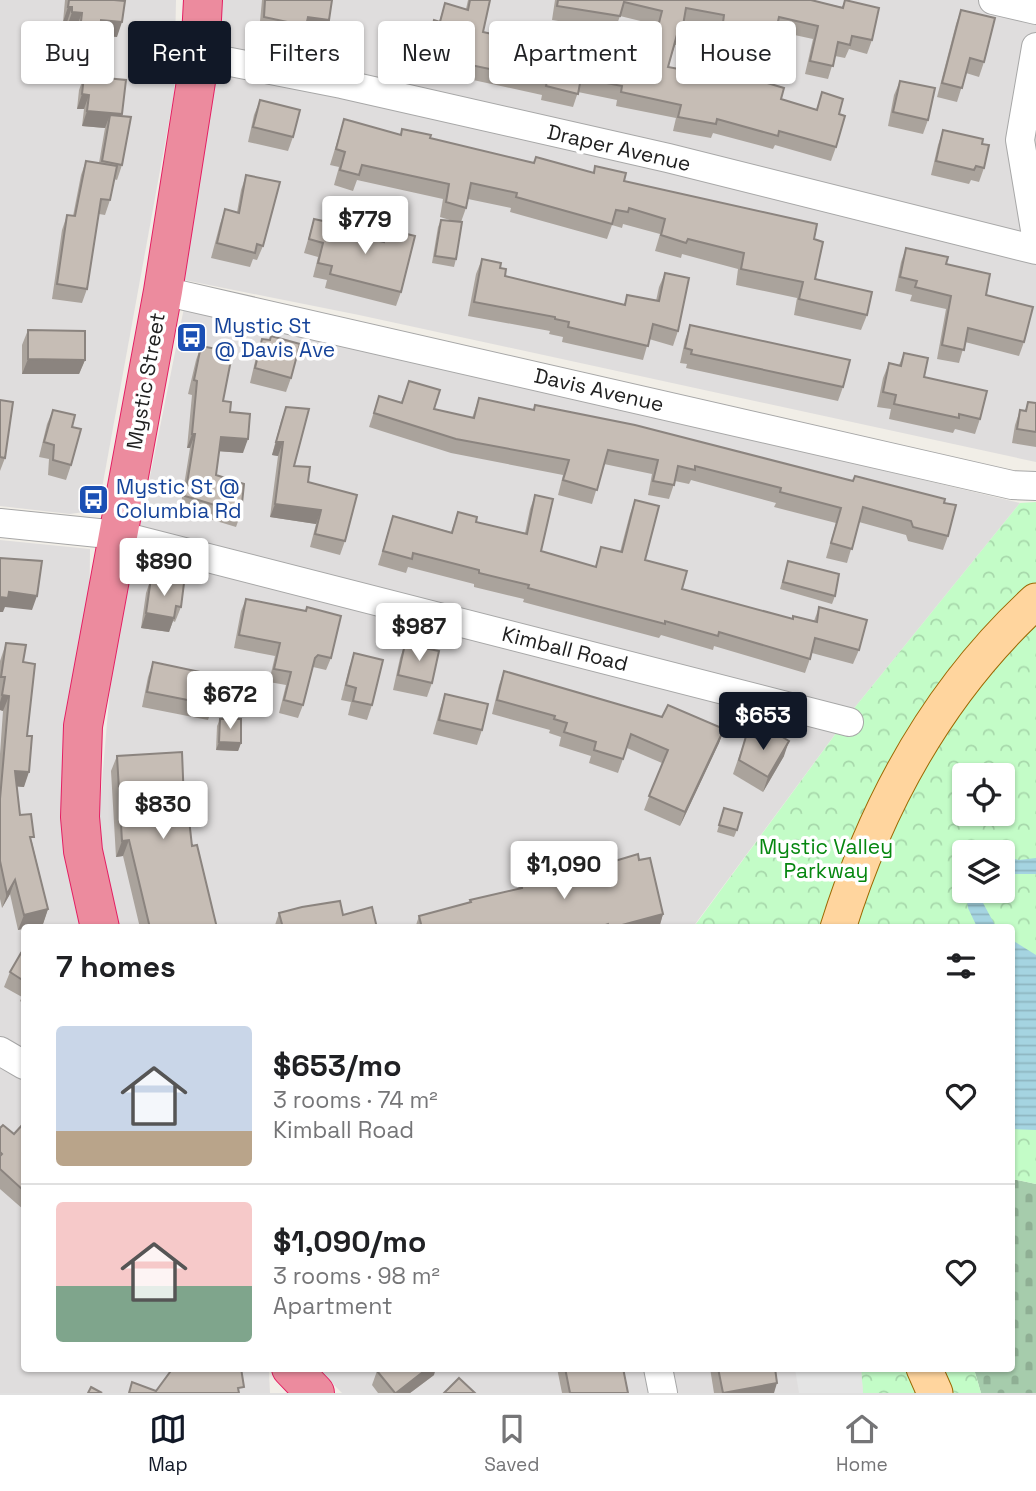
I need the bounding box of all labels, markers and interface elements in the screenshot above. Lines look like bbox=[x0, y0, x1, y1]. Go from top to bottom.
chip: Buy bbox=[21, 21, 114, 84]
chip: Rent bbox=[128, 21, 231, 84]
chip: Filters bbox=[245, 21, 364, 84]
chip: New bbox=[378, 21, 475, 84]
chip: Apartment bbox=[489, 21, 662, 84]
chip: House bbox=[676, 21, 796, 84]
street label: Draper Avenue bbox=[545, 118, 694, 177]
pin: $779 bbox=[324, 196, 406, 256]
text: $779 bbox=[338, 204, 392, 234]
street label: Mystic Street bbox=[120, 310, 171, 452]
place label: Mystic St @ Davis Ave bbox=[214, 312, 335, 363]
bus stop icon: Mystic St @ Davis Ave bbox=[174, 321, 208, 355]
street label: Davis Avenue bbox=[532, 361, 667, 418]
place label: Mystic St @ Columbia Rd bbox=[116, 473, 241, 524]
bus stop icon: Mystic St @ Columbia Rd bbox=[76, 482, 110, 516]
pin: $890 bbox=[123, 538, 205, 598]
text: $890 bbox=[136, 546, 192, 576]
pin: $987 bbox=[378, 604, 460, 663]
text: $987 bbox=[392, 611, 446, 641]
street label: Kimball Road bbox=[499, 620, 631, 677]
pin: $672 bbox=[189, 672, 271, 731]
text: $672 bbox=[203, 679, 257, 709]
pin: $653 bbox=[722, 692, 804, 752]
text: $653 bbox=[735, 700, 791, 730]
map controls bbox=[952, 763, 1015, 903]
button: locate bbox=[952, 763, 1015, 826]
pin: $830 bbox=[122, 782, 204, 841]
text: $830 bbox=[135, 789, 191, 819]
park label: Mystic Valley Parkway bbox=[759, 833, 893, 884]
button: layers bbox=[952, 840, 1015, 903]
pin: $1,090 bbox=[507, 842, 621, 901]
text: $1,090 bbox=[527, 849, 601, 879]
text: 7 homes bbox=[56, 947, 176, 986]
icon: filters bbox=[942, 947, 980, 985]
text: $653/mo bbox=[273, 1046, 402, 1085]
icon: home bbox=[112, 1054, 196, 1138]
icon: heart bbox=[942, 1077, 980, 1115]
text: 3 rooms · 74 m² bbox=[273, 1085, 438, 1115]
text: Kimball Road bbox=[273, 1115, 414, 1145]
text: $1,090/mo bbox=[273, 1222, 426, 1261]
icon: home bbox=[112, 1230, 196, 1314]
icon: heart bbox=[942, 1253, 980, 1291]
text: 3 rooms · 98 m² bbox=[273, 1261, 440, 1291]
text: Apartment bbox=[273, 1291, 393, 1321]
tab: Map bbox=[148, 1410, 188, 1477]
tab: Saved bbox=[484, 1410, 540, 1477]
tab: Home bbox=[836, 1410, 888, 1477]

